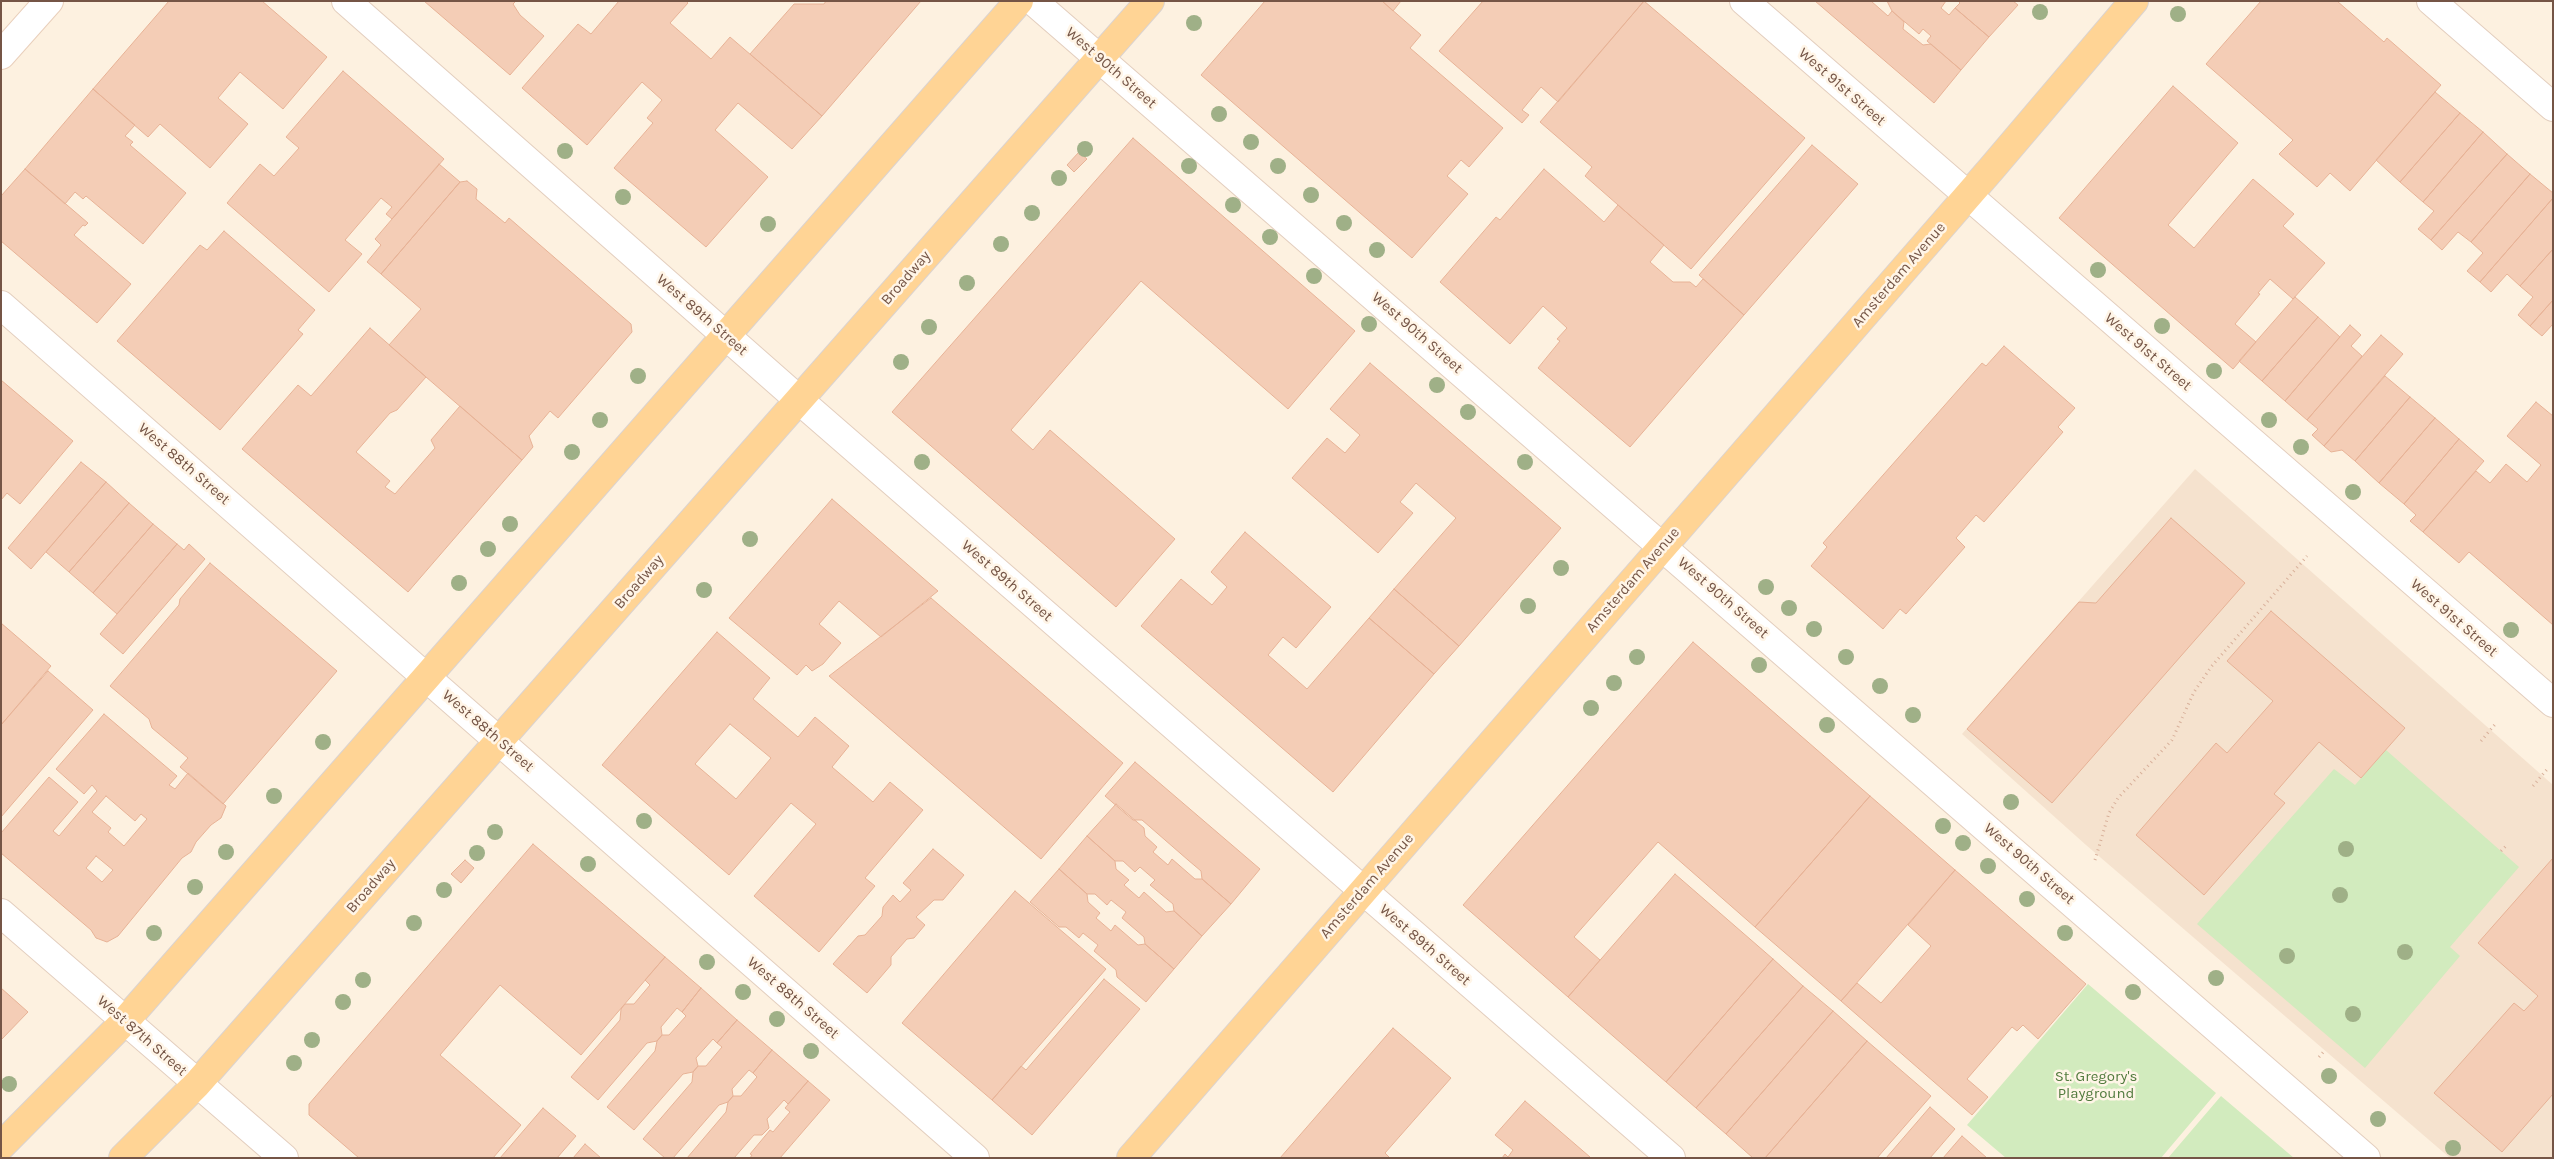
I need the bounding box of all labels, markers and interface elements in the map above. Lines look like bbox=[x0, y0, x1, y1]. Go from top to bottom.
street label: West 90th Street bbox=[1062, 24, 1160, 112]
street label: West 91st Street bbox=[1795, 44, 1889, 130]
street label: Amsterdam Avenue bbox=[1848, 219, 1950, 331]
street label: Broadway bbox=[877, 247, 935, 309]
street label: West 89th Street bbox=[653, 270, 751, 360]
street label: West 90th Street bbox=[1368, 289, 1466, 377]
street label: West 91st Street bbox=[2101, 309, 2195, 395]
street label: West 88th Street bbox=[134, 419, 234, 509]
street label: Amsterdam Avenue bbox=[1582, 524, 1684, 636]
street label: West 89th Street bbox=[958, 536, 1056, 626]
street label: Broadway bbox=[610, 551, 668, 613]
street label: West 90th Street bbox=[1674, 554, 1772, 642]
street label: West 91st Street bbox=[2407, 575, 2501, 661]
street label: West 88th Street bbox=[438, 686, 538, 776]
street label: West 90th Street bbox=[1980, 820, 2078, 908]
street label: Amsterdam Avenue bbox=[1316, 830, 1418, 942]
street label: Broadway bbox=[342, 855, 400, 917]
street label: West 89th Street bbox=[1376, 900, 1474, 990]
street label: West 88th Street bbox=[743, 953, 843, 1043]
street label: West 87th Street bbox=[93, 992, 191, 1080]
park label: St. Gregory's Playground bbox=[2055, 1068, 2137, 1103]

